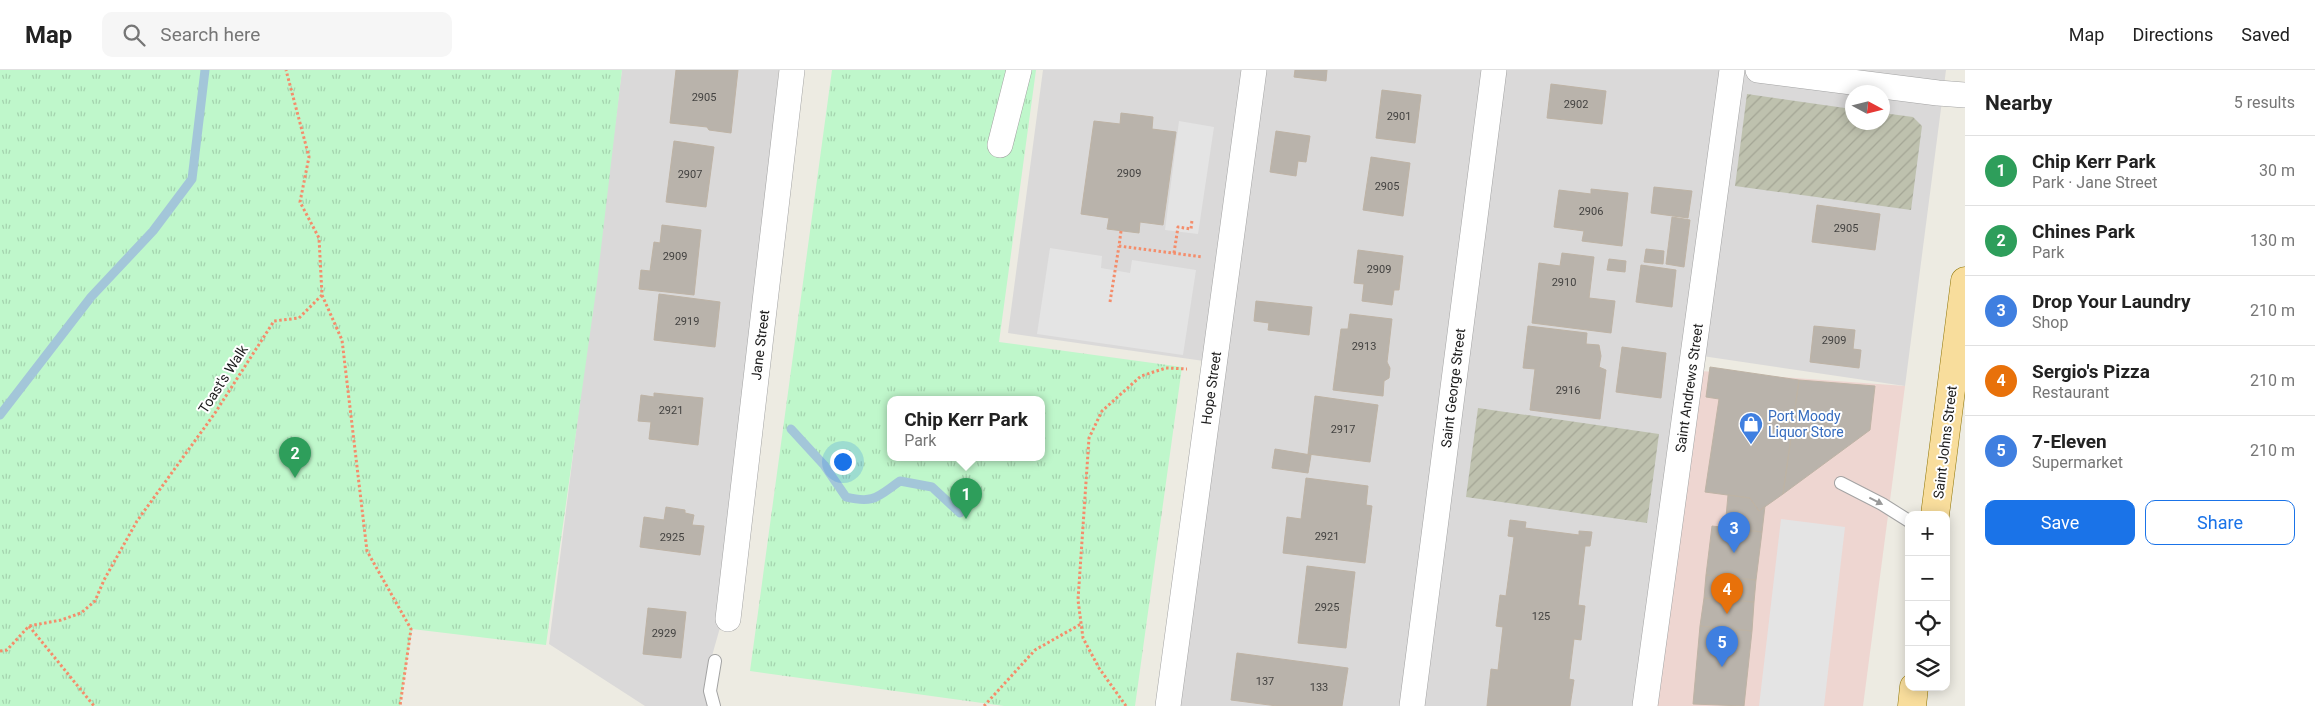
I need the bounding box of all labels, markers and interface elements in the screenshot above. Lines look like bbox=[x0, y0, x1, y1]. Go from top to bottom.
search box bbox=[102, 12, 452, 57]
text: Map bbox=[25, 21, 72, 49]
icon: search bbox=[120, 21, 148, 49]
text: Search here bbox=[160, 23, 260, 46]
text: Map bbox=[2069, 24, 2104, 45]
text: Directions bbox=[2132, 24, 2213, 45]
text: Saved bbox=[2241, 24, 2290, 45]
north arrow bbox=[1845, 85, 1890, 130]
house number: 2905 bbox=[692, 91, 716, 104]
text: Nearby bbox=[1985, 91, 2052, 115]
text: 5 results bbox=[2234, 93, 2295, 112]
house number: 2902 bbox=[1564, 98, 1588, 111]
house number: 2901 bbox=[1387, 110, 1411, 123]
text: Chip Kerr Park bbox=[2032, 150, 2156, 173]
text: 1 bbox=[1996, 161, 2006, 180]
text: 30 m bbox=[2259, 161, 2295, 180]
house number: 2909 bbox=[1117, 167, 1141, 180]
house number: 2907 bbox=[678, 168, 702, 181]
text: Park · Jane Street bbox=[2032, 173, 2157, 192]
house number: 2905 bbox=[1375, 180, 1399, 193]
house number: 2906 bbox=[1579, 205, 1603, 218]
text: Chines Park bbox=[2032, 220, 2135, 243]
house number: 2905 bbox=[1834, 222, 1858, 235]
text: 2 bbox=[1996, 231, 2006, 250]
text: 130 m bbox=[2250, 231, 2295, 250]
text: Park bbox=[2032, 243, 2064, 262]
house number: 2909 bbox=[663, 250, 687, 263]
house number: 2909 bbox=[1367, 263, 1391, 276]
house number: 2910 bbox=[1552, 276, 1576, 289]
text: Drop Your Laundry bbox=[2032, 290, 2191, 313]
text: 3 bbox=[1996, 301, 2006, 320]
text: 210 m bbox=[2250, 301, 2295, 320]
street label: Jane Street bbox=[748, 308, 772, 381]
text: Shop bbox=[2032, 313, 2068, 332]
house number: 2919 bbox=[675, 315, 699, 328]
street label: Saint Andrews Street bbox=[1672, 322, 1706, 454]
street label: Saint George Street bbox=[1438, 327, 1468, 449]
house number: 2909 bbox=[1822, 334, 1846, 347]
house number: 2913 bbox=[1352, 340, 1376, 353]
street label: Toast's Walk bbox=[195, 341, 251, 416]
street label: Hope Street bbox=[1198, 350, 1224, 426]
text: Sergio's Pizza bbox=[2032, 360, 2150, 383]
text: 4 bbox=[1996, 371, 2006, 390]
text: 210 m bbox=[2250, 371, 2295, 390]
text: Restaurant bbox=[2032, 383, 2109, 402]
house number: 2916 bbox=[1556, 384, 1580, 397]
street label: Saint Johns Street bbox=[1930, 384, 1960, 500]
popup bbox=[887, 396, 1045, 461]
house number: 2921 bbox=[659, 404, 683, 417]
text: Chip Kerr Park bbox=[904, 408, 1028, 431]
place label: Port Moody Liquor Store bbox=[1768, 408, 1844, 440]
shop icon: Port Moody Liquor Store bbox=[1738, 411, 1764, 445]
house number: 2917 bbox=[1331, 423, 1355, 436]
text: 7-Eleven bbox=[2032, 430, 2107, 453]
text: Park bbox=[904, 431, 936, 450]
pin: 2 bbox=[279, 437, 311, 478]
text: 5 bbox=[1996, 441, 2006, 460]
text: 210 m bbox=[2250, 441, 2295, 460]
your location bbox=[830, 449, 856, 475]
text: Supermarket bbox=[2032, 453, 2123, 472]
pin: 1 bbox=[950, 478, 982, 519]
one-way arrow bbox=[1869, 497, 1883, 505]
button: Save bbox=[1985, 500, 2135, 545]
button: Share bbox=[2145, 500, 2295, 545]
map controls bbox=[1905, 511, 1950, 691]
button: + bbox=[1905, 511, 1950, 556]
pin: 3 bbox=[1718, 512, 1750, 553]
house number: 2921 bbox=[1315, 530, 1339, 543]
house number: 2925 bbox=[660, 531, 684, 544]
button: − bbox=[1905, 556, 1950, 601]
pin: 4 bbox=[1711, 573, 1743, 614]
house number: 2925 bbox=[1315, 601, 1339, 614]
button: locate bbox=[1905, 601, 1950, 646]
house number: 125 bbox=[1532, 610, 1550, 623]
pin: 5 bbox=[1706, 626, 1738, 667]
house number: 2929 bbox=[652, 627, 676, 640]
button: layers bbox=[1905, 646, 1950, 691]
house number: 137 bbox=[1256, 675, 1274, 688]
house number: 133 bbox=[1310, 681, 1328, 694]

